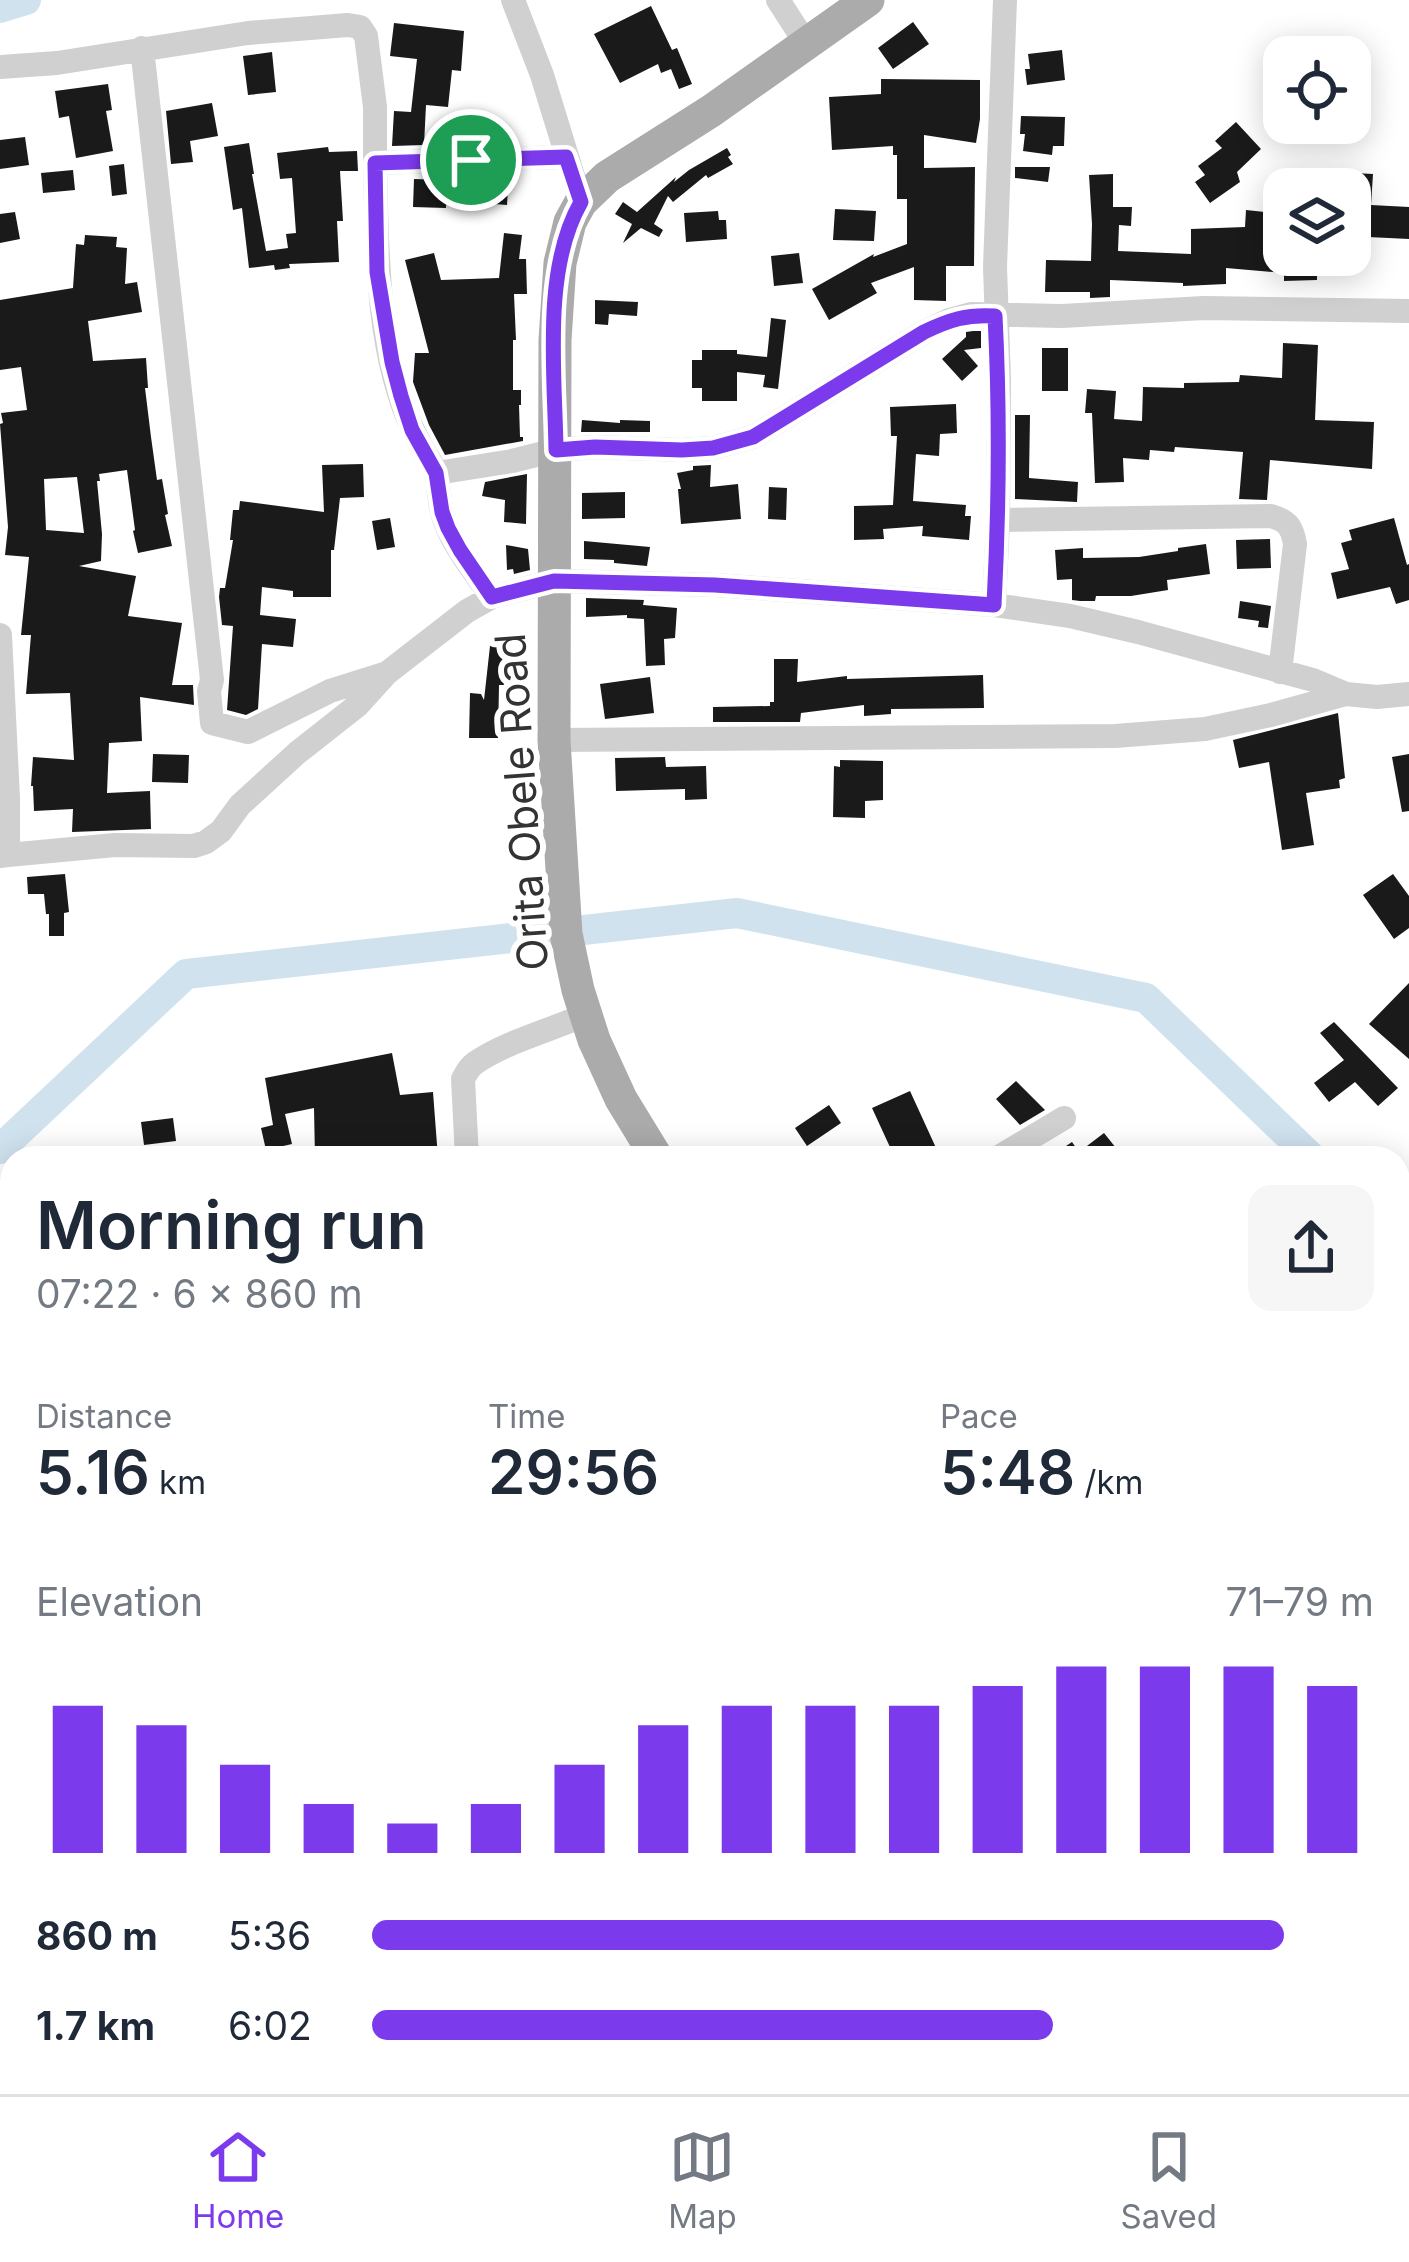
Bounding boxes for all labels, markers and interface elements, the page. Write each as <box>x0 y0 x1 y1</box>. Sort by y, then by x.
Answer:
map controls <box>1263 36 1371 276</box>
button: locate <box>1263 36 1371 144</box>
pin <box>420 109 522 211</box>
icon: arrive <box>438 127 504 193</box>
button: layers <box>1263 168 1371 276</box>
street label: Orita Obele Road <box>484 632 558 972</box>
text: Morning run <box>36 1185 427 1265</box>
button: share <box>1248 1185 1374 1311</box>
text: 07:22 · 6 × 860 m <box>36 1270 363 1317</box>
text: Distance <box>36 1396 172 1436</box>
text: Time <box>488 1396 565 1436</box>
text: Pace <box>940 1396 1018 1436</box>
text: 5.16 <box>36 1436 150 1508</box>
text: 29:56 <box>488 1436 659 1508</box>
text: 5:48 <box>940 1436 1075 1508</box>
text: km <box>150 1462 206 1502</box>
text: /km <box>1075 1462 1143 1502</box>
text: Elevation <box>36 1578 203 1625</box>
text: 71–79 m <box>1226 1578 1374 1625</box>
text: 860 m <box>36 1912 158 1959</box>
text: 5:36 <box>228 1912 311 1959</box>
text: 1.7 km <box>36 2002 155 2049</box>
text: 6:02 <box>228 2002 312 2049</box>
tab: Home <box>192 2124 284 2236</box>
tab: Map <box>668 2124 737 2236</box>
tab: Saved <box>1121 2124 1217 2236</box>

